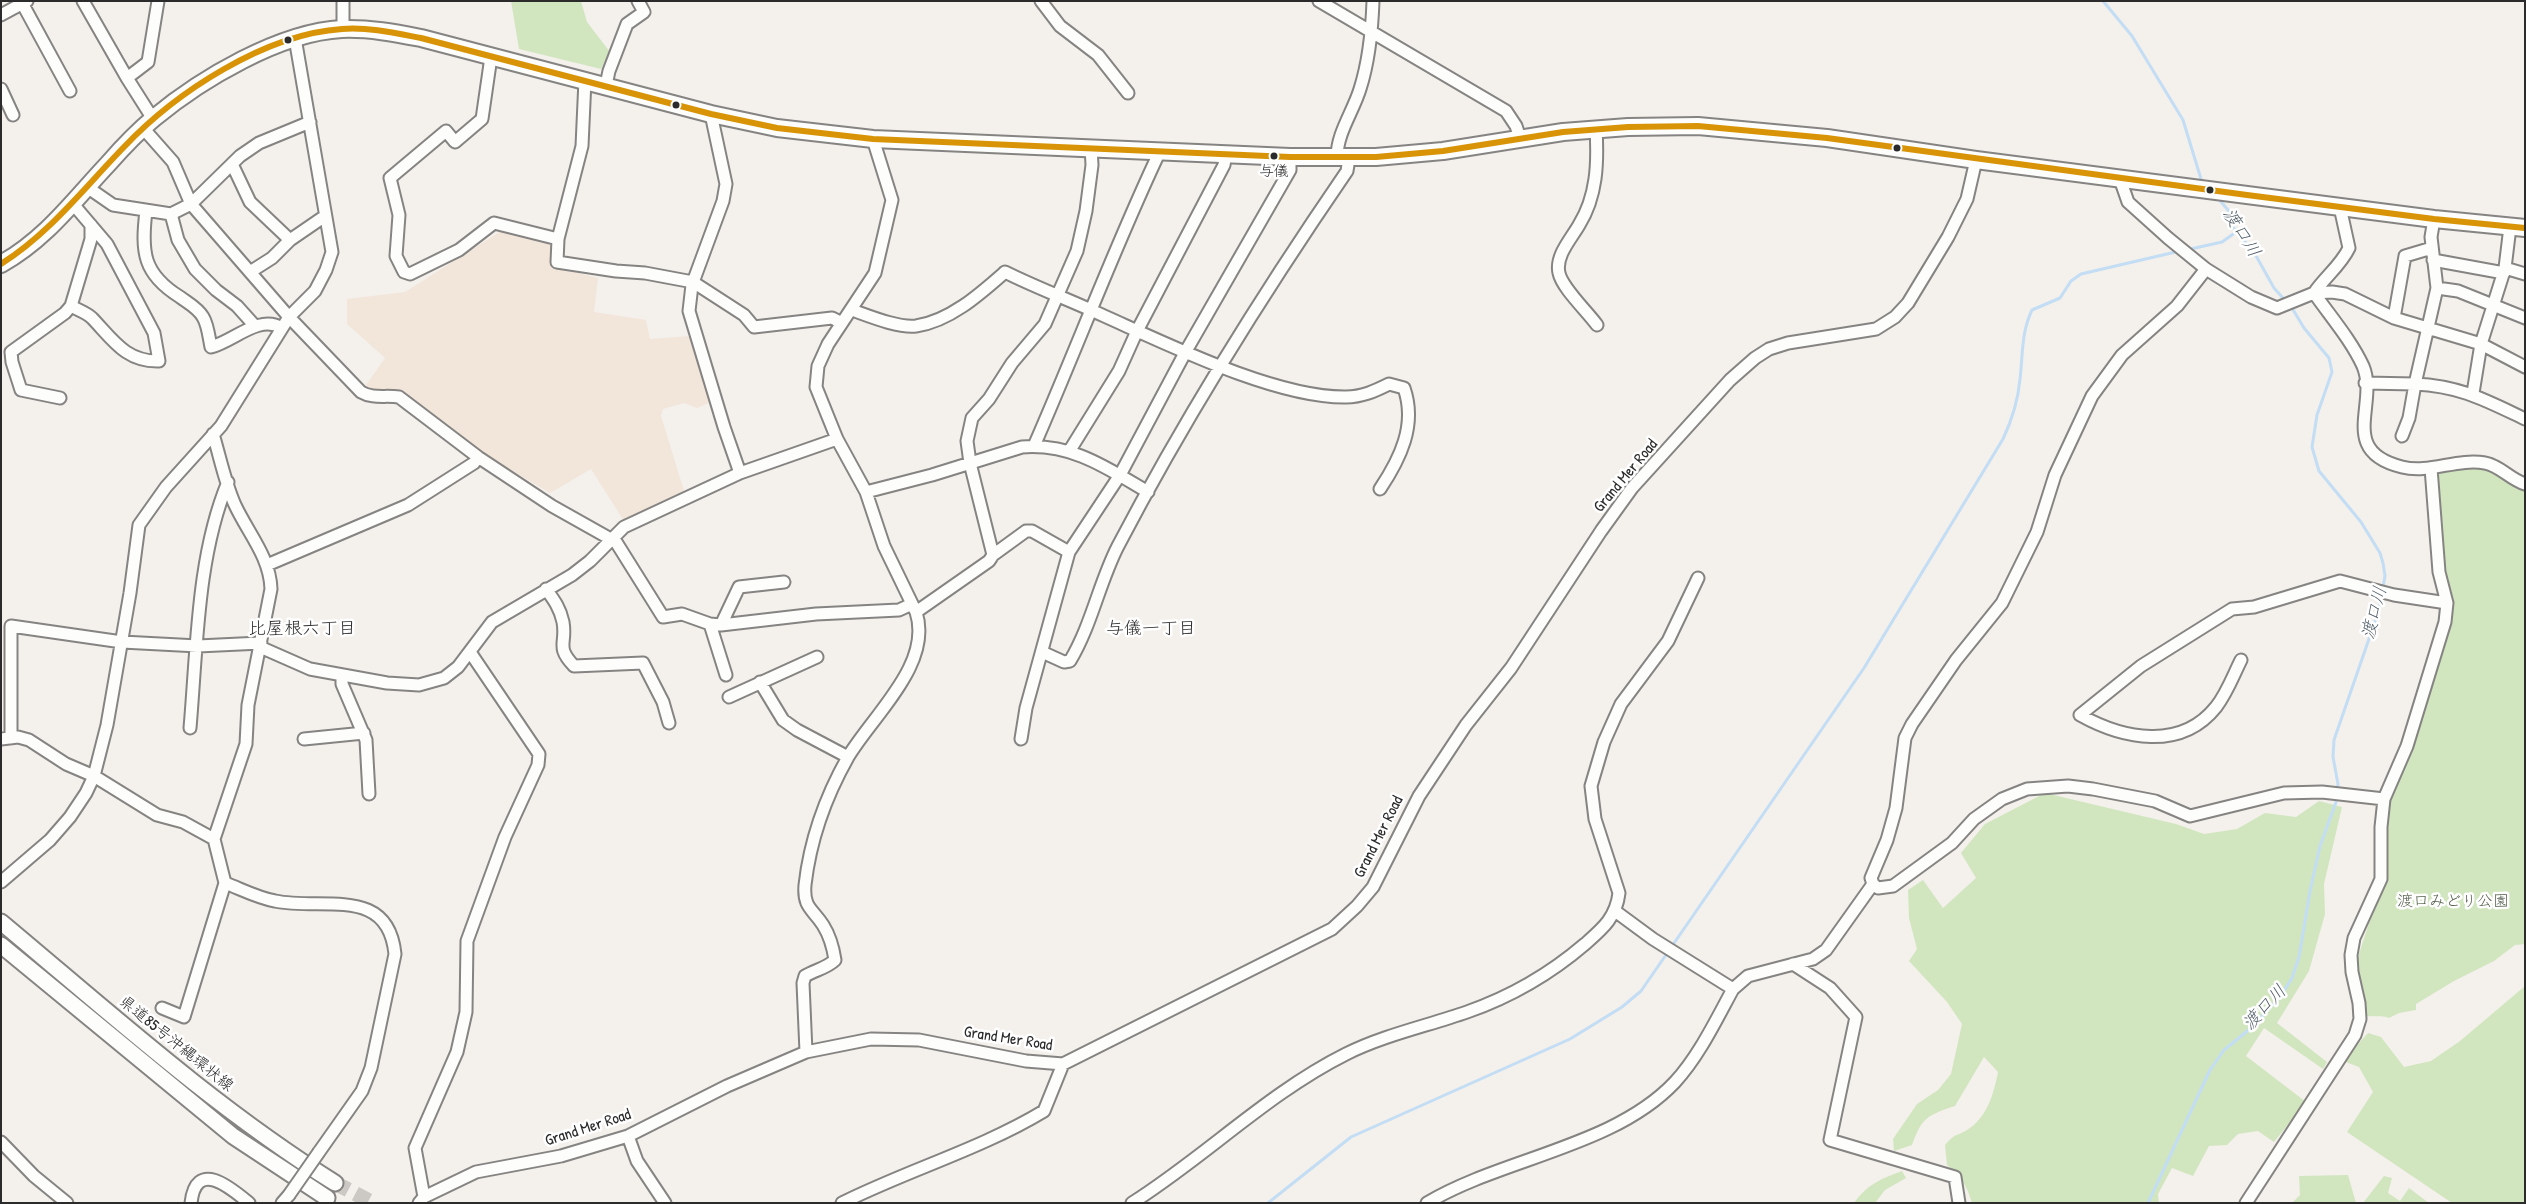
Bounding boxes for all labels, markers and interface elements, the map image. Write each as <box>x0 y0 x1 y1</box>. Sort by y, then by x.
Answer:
unlabelled marker <box>283 35 293 45</box>
unlabelled marker <box>671 100 681 110</box>
unlabelled marker <box>1892 143 1902 153</box>
marker: 与儀 <box>1269 151 1279 161</box>
place label: 与儀 <box>1259 163 1289 181</box>
unlabelled marker <box>2205 185 2215 195</box>
water label: 渡口川 <box>2218 204 2264 262</box>
street label: Grand Mer Road <box>1590 436 1662 516</box>
water label: 渡口川 <box>2358 584 2392 642</box>
district label: 比屋根六丁目 <box>248 618 356 640</box>
district label: 与儀一丁目 <box>1106 618 1196 640</box>
street label: Grand Mer Road <box>1350 793 1408 881</box>
park label: 渡口みどり公園 <box>2397 892 2509 912</box>
water label: 渡口川 <box>2239 981 2291 1035</box>
street label: 県道85号沖縄環状線 <box>115 992 237 1096</box>
street label: Grand Mer Road <box>962 1023 1054 1055</box>
street label: Grand Mer Road <box>543 1105 633 1151</box>

